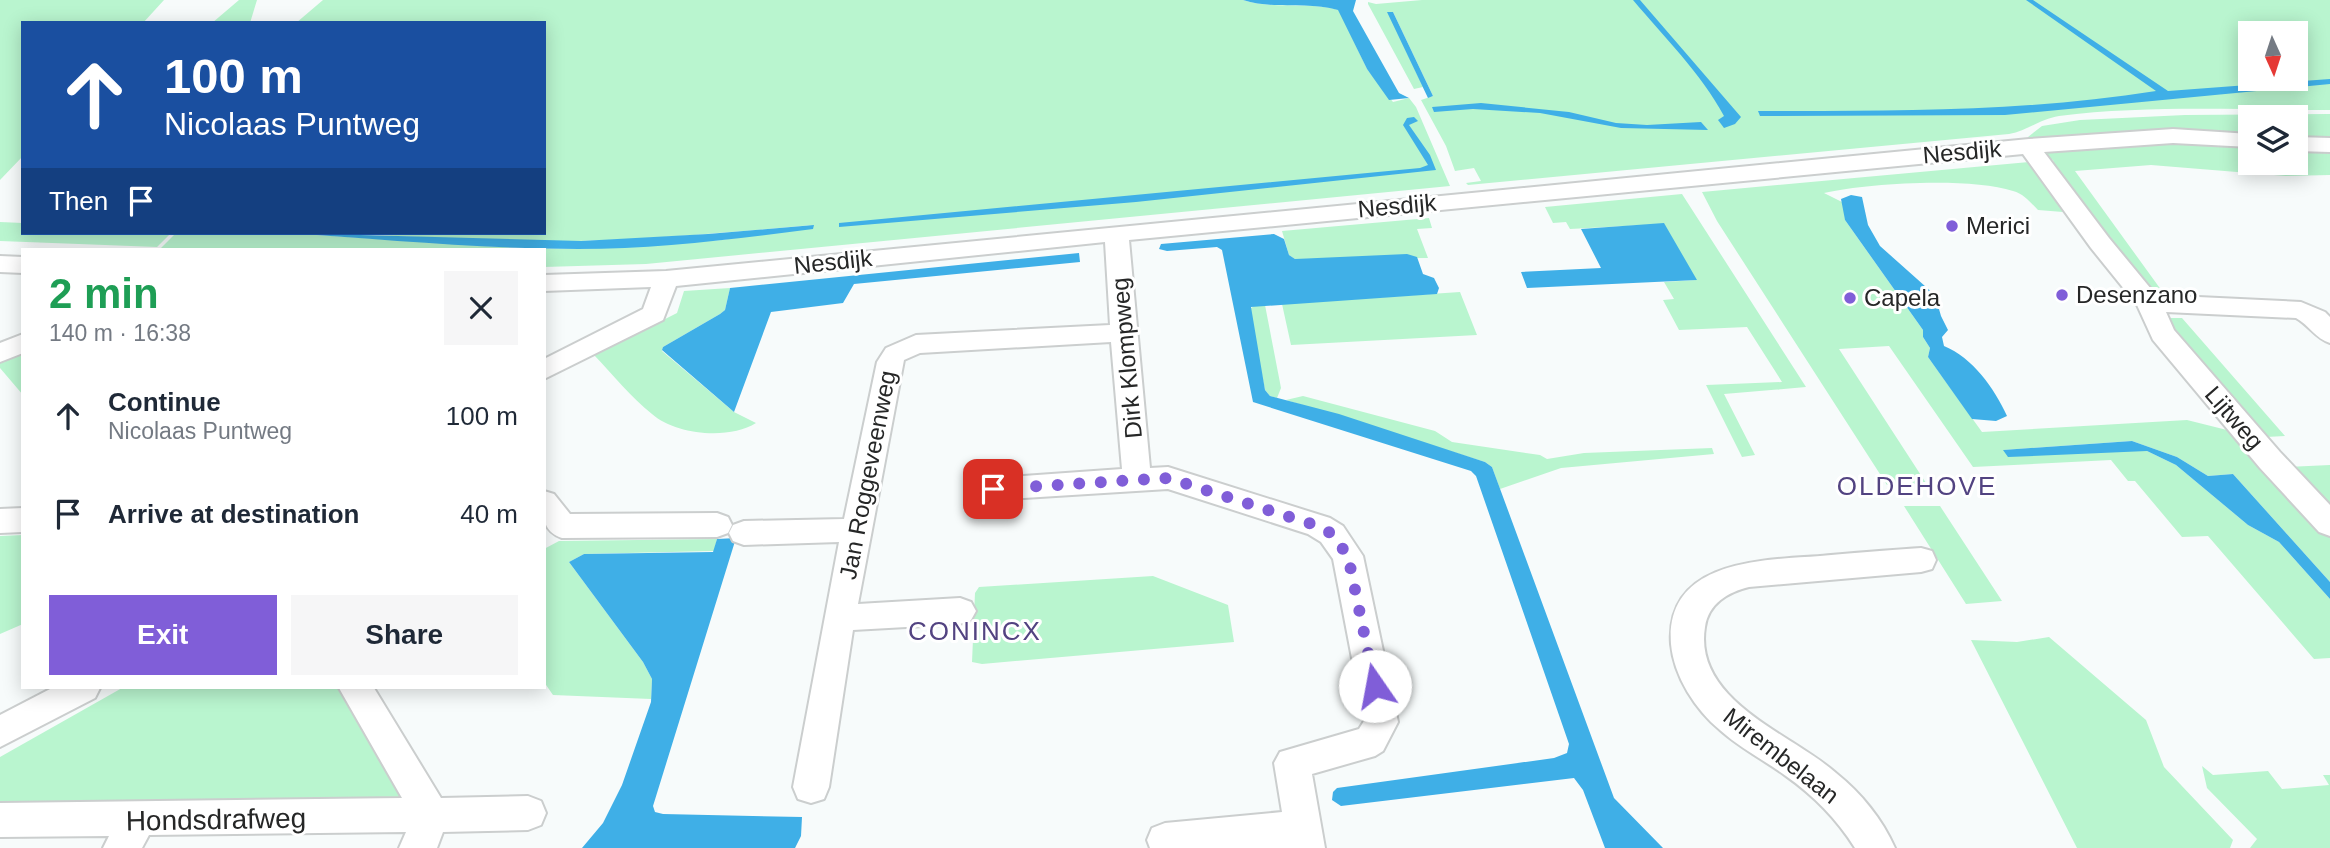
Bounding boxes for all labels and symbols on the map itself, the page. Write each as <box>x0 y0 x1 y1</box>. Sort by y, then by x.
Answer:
north arrow <box>2238 21 2308 91</box>
street label: Nesdijk <box>1922 135 2003 168</box>
street label: Nesdijk <box>1357 189 1438 222</box>
place label: Merici <box>1966 212 2030 239</box>
marker: Merici <box>1944 218 1960 234</box>
street label: Nesdijk <box>792 244 874 279</box>
street label: Dirk Klompweg <box>1106 276 1147 440</box>
place label: Desenzano <box>2076 281 2197 308</box>
place label: Capela <box>1864 284 1941 311</box>
marker: Desenzano <box>2054 287 2070 303</box>
marker: Capela <box>1842 290 1858 306</box>
street label: Jan Roggeveenweg <box>834 368 901 582</box>
street label: Lijtweg <box>2200 381 2269 455</box>
pin <box>963 459 1023 519</box>
district label: OLDEHOVE <box>1837 471 1997 501</box>
district label: CONINCX <box>908 616 1042 646</box>
position arrow <box>1338 649 1412 723</box>
street label: Mirembelaan <box>1718 702 1844 809</box>
street label: Hondsdrafweg <box>125 802 307 837</box>

